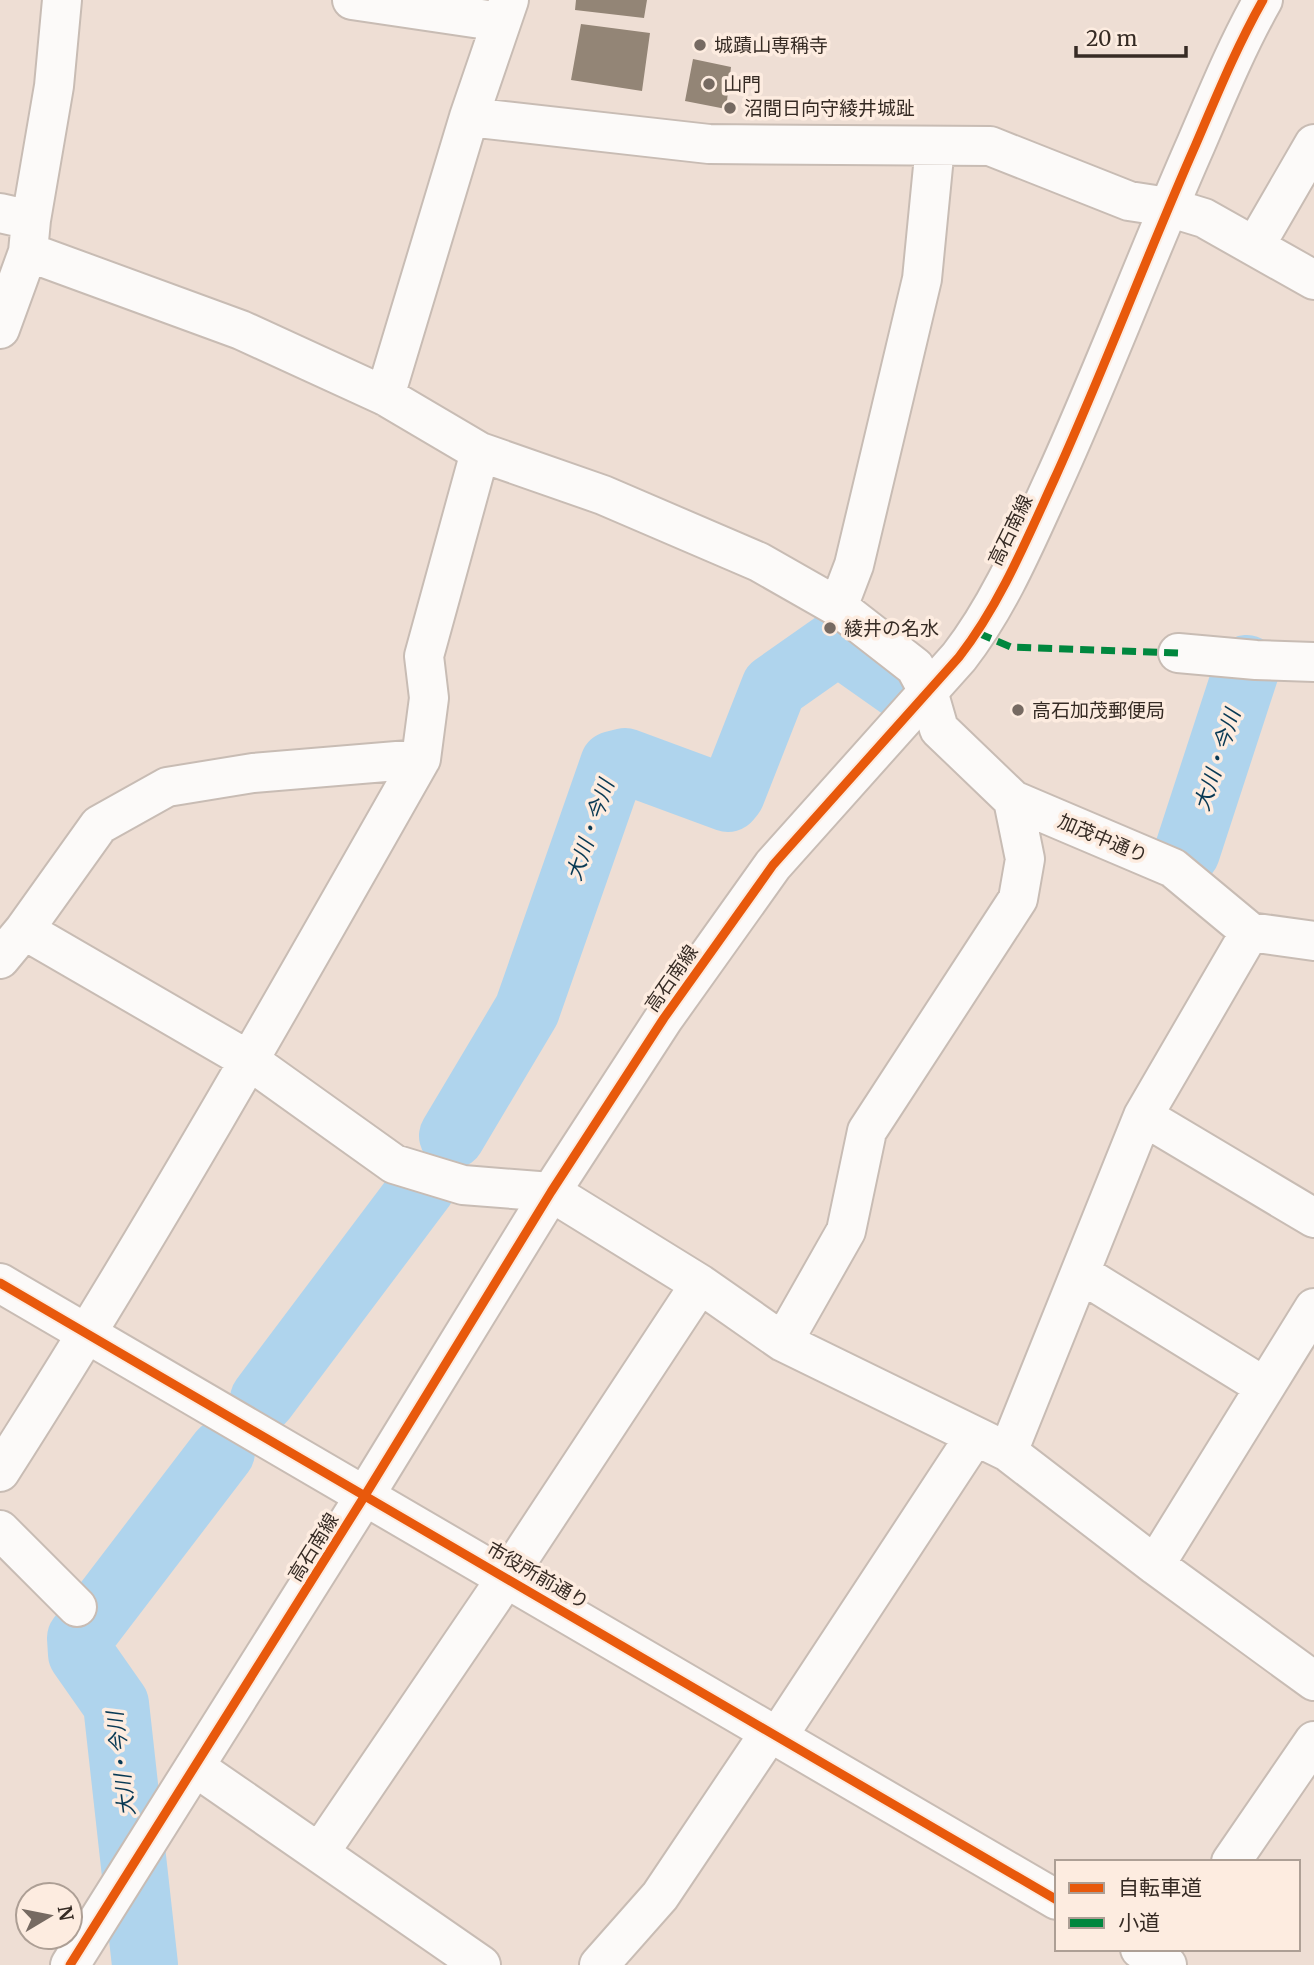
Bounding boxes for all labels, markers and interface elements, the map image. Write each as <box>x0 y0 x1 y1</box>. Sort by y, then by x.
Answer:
scale bar <box>1076 14 1186 58</box>
text: 20 m <box>1086 25 1138 52</box>
place label: 城蹟山専稱寺 <box>714 33 828 57</box>
marker: 城蹟山専稱寺 <box>692 37 708 53</box>
place label: 山門 <box>723 72 761 96</box>
marker: 山門 <box>701 76 717 92</box>
place label: 沼間日向守綾井城趾 <box>744 96 915 120</box>
marker: 沼間日向守綾井城趾 <box>722 100 738 116</box>
street label: 高石南線 <box>983 491 1037 569</box>
place label: 綾井の名水 <box>844 616 939 640</box>
marker: 綾井の名水 <box>822 620 838 636</box>
place label: 高石加茂郵便局 <box>1032 698 1165 722</box>
marker: 高石加茂郵便局 <box>1010 702 1026 718</box>
water label: 大川・今川 <box>1188 704 1247 814</box>
water label: 大川・今川 <box>560 774 621 884</box>
street label: 加茂中通り <box>1055 808 1151 868</box>
street label: 高石南線 <box>639 940 703 1016</box>
street label: 高石南線 <box>283 1508 343 1586</box>
street label: 市役所前通り <box>483 1536 593 1614</box>
water label: 大川・今川 <box>101 1708 141 1818</box>
legend <box>1055 1860 1300 1951</box>
text: 自転車道 <box>1118 1874 1202 1901</box>
north arrow <box>14 1881 84 1951</box>
text: N <box>53 1904 79 1923</box>
text: 小道 <box>1118 1909 1160 1936</box>

